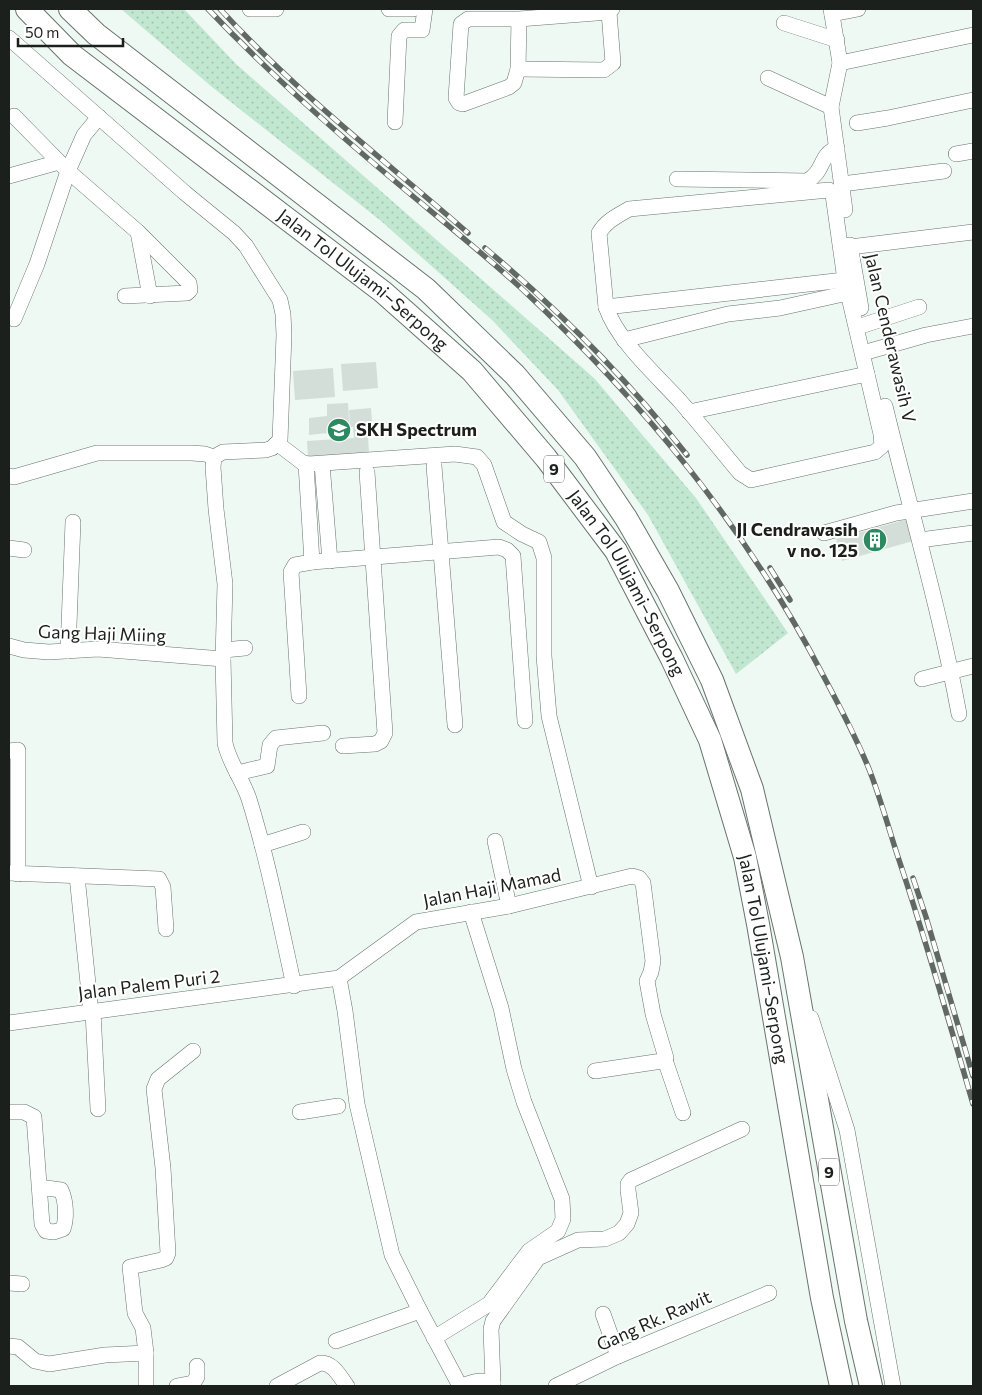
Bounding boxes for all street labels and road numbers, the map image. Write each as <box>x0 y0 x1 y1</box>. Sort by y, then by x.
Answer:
street label: Jalan Tol Ulujami–Serpong <box>274 204 453 355</box>
street label: Jalan Cenderawasih V <box>861 251 921 425</box>
road number: 9 <box>544 456 564 482</box>
street label: Jalan Tol Ulujami–Serpong <box>564 485 691 680</box>
street label: Gang Haji Miing <box>38 620 167 646</box>
street label: Jalan Tol Ulujami–Serpong <box>735 851 794 1066</box>
street label: Jalan Haji Mamad <box>421 863 563 911</box>
street label: Jalan Palem Puri 2 <box>77 964 221 1004</box>
road number: 9 <box>819 1158 839 1186</box>
street label: Gang Rk. Rawit <box>593 1285 714 1355</box>

